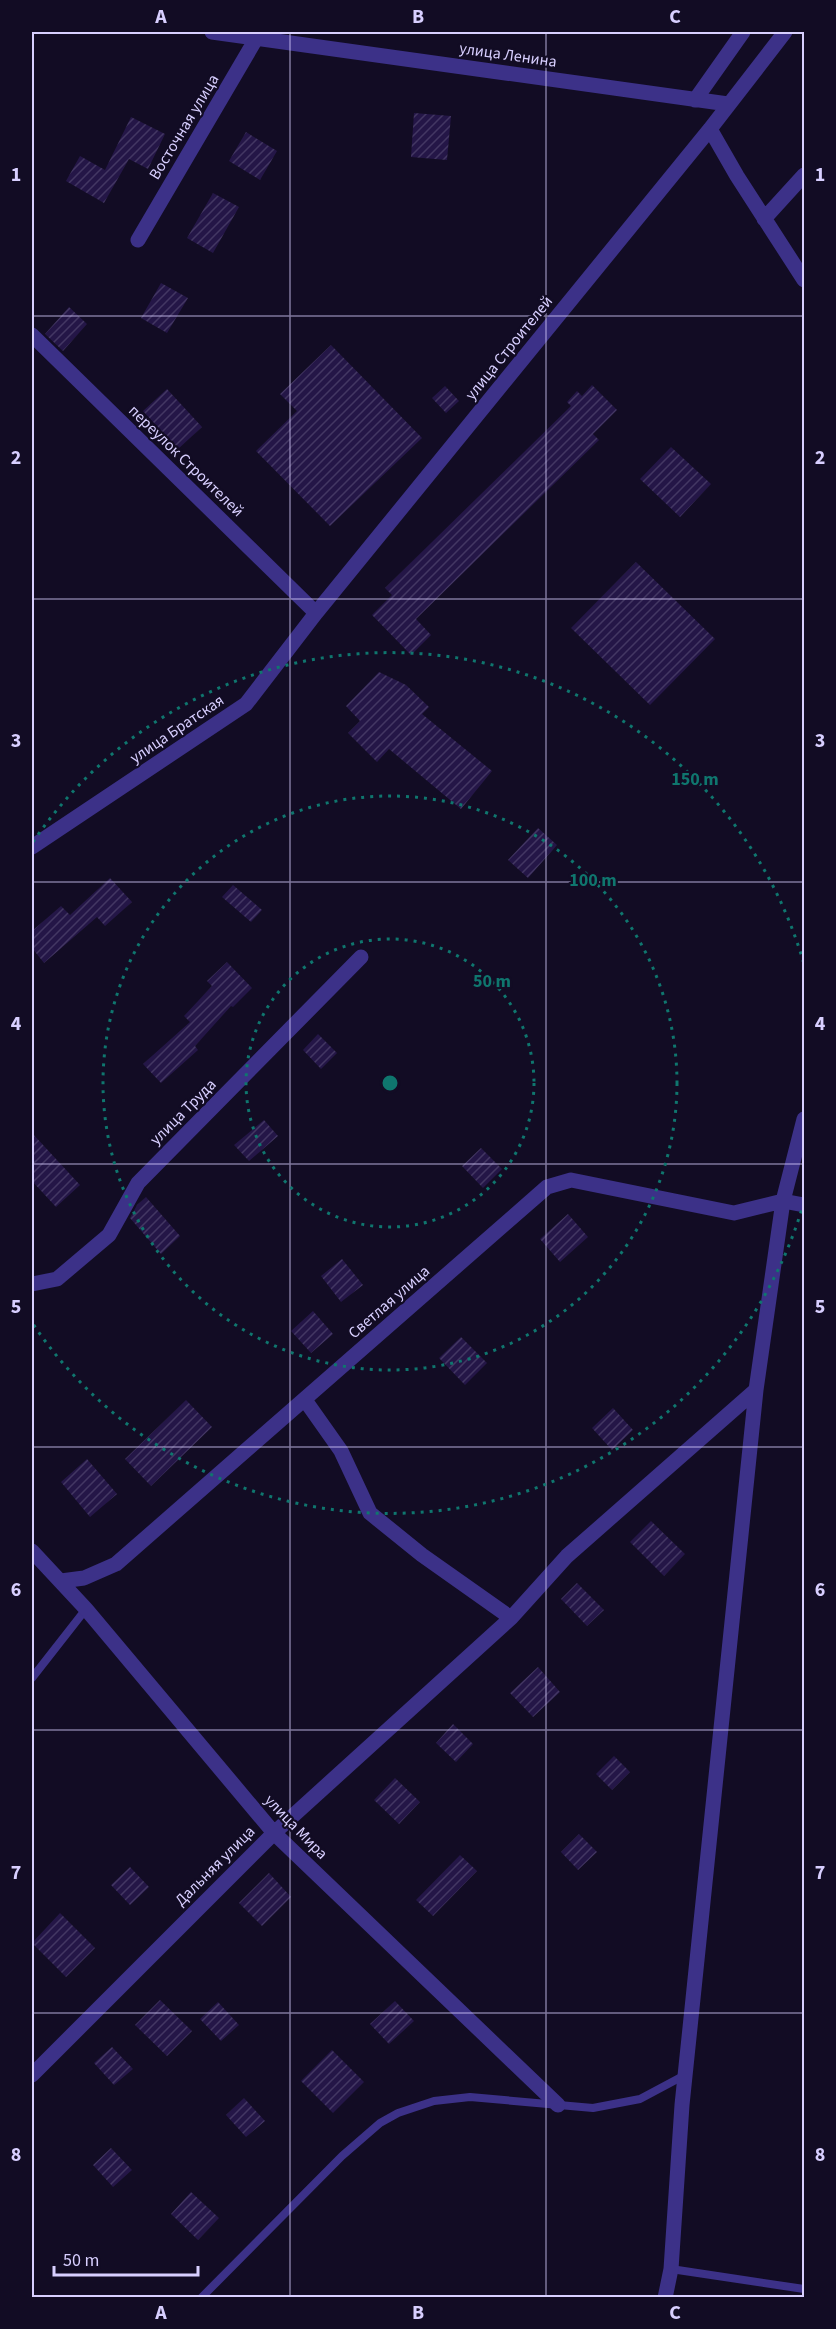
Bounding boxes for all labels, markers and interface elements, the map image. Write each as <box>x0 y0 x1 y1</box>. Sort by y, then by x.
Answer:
text: A <box>154 3 167 31</box>
text: B <box>412 3 424 31</box>
text: C <box>669 3 681 31</box>
street label: улица Ленина <box>458 37 558 73</box>
street label: Восточная улица <box>144 70 224 184</box>
text: 1 <box>11 161 21 189</box>
text: 1 <box>815 161 825 189</box>
street label: улица Строителей <box>460 291 558 405</box>
street label: переулок Строителей <box>123 400 249 522</box>
text: 2 <box>11 444 21 472</box>
text: 2 <box>815 444 825 472</box>
street label: улица Братская <box>125 689 229 769</box>
text: 3 <box>11 727 21 755</box>
text: 3 <box>815 727 825 755</box>
text: 150 m <box>671 767 719 792</box>
text: 100 m <box>569 868 617 893</box>
text: 50 m <box>473 969 511 994</box>
text: 4 <box>11 1010 22 1038</box>
text: 4 <box>815 1010 826 1038</box>
centre of rings <box>380 1073 400 1093</box>
street label: улица Труда <box>145 1074 221 1150</box>
street label: Светлая улица <box>343 1260 435 1344</box>
text: 5 <box>11 1293 21 1321</box>
text: 5 <box>815 1293 825 1321</box>
text: 6 <box>11 1576 21 1604</box>
text: 6 <box>815 1576 825 1604</box>
street label: улица Мира <box>259 1790 333 1864</box>
street label: Дальняя улица <box>170 1821 260 1911</box>
text: 7 <box>11 1859 21 1887</box>
text: 7 <box>815 1859 825 1887</box>
text: 8 <box>11 2141 21 2169</box>
text: 8 <box>815 2141 825 2169</box>
scale bar <box>54 2239 198 2277</box>
text: 50 m <box>63 2248 99 2273</box>
text: A <box>154 2299 167 2327</box>
text: B <box>412 2299 424 2327</box>
text: C <box>669 2299 681 2327</box>

